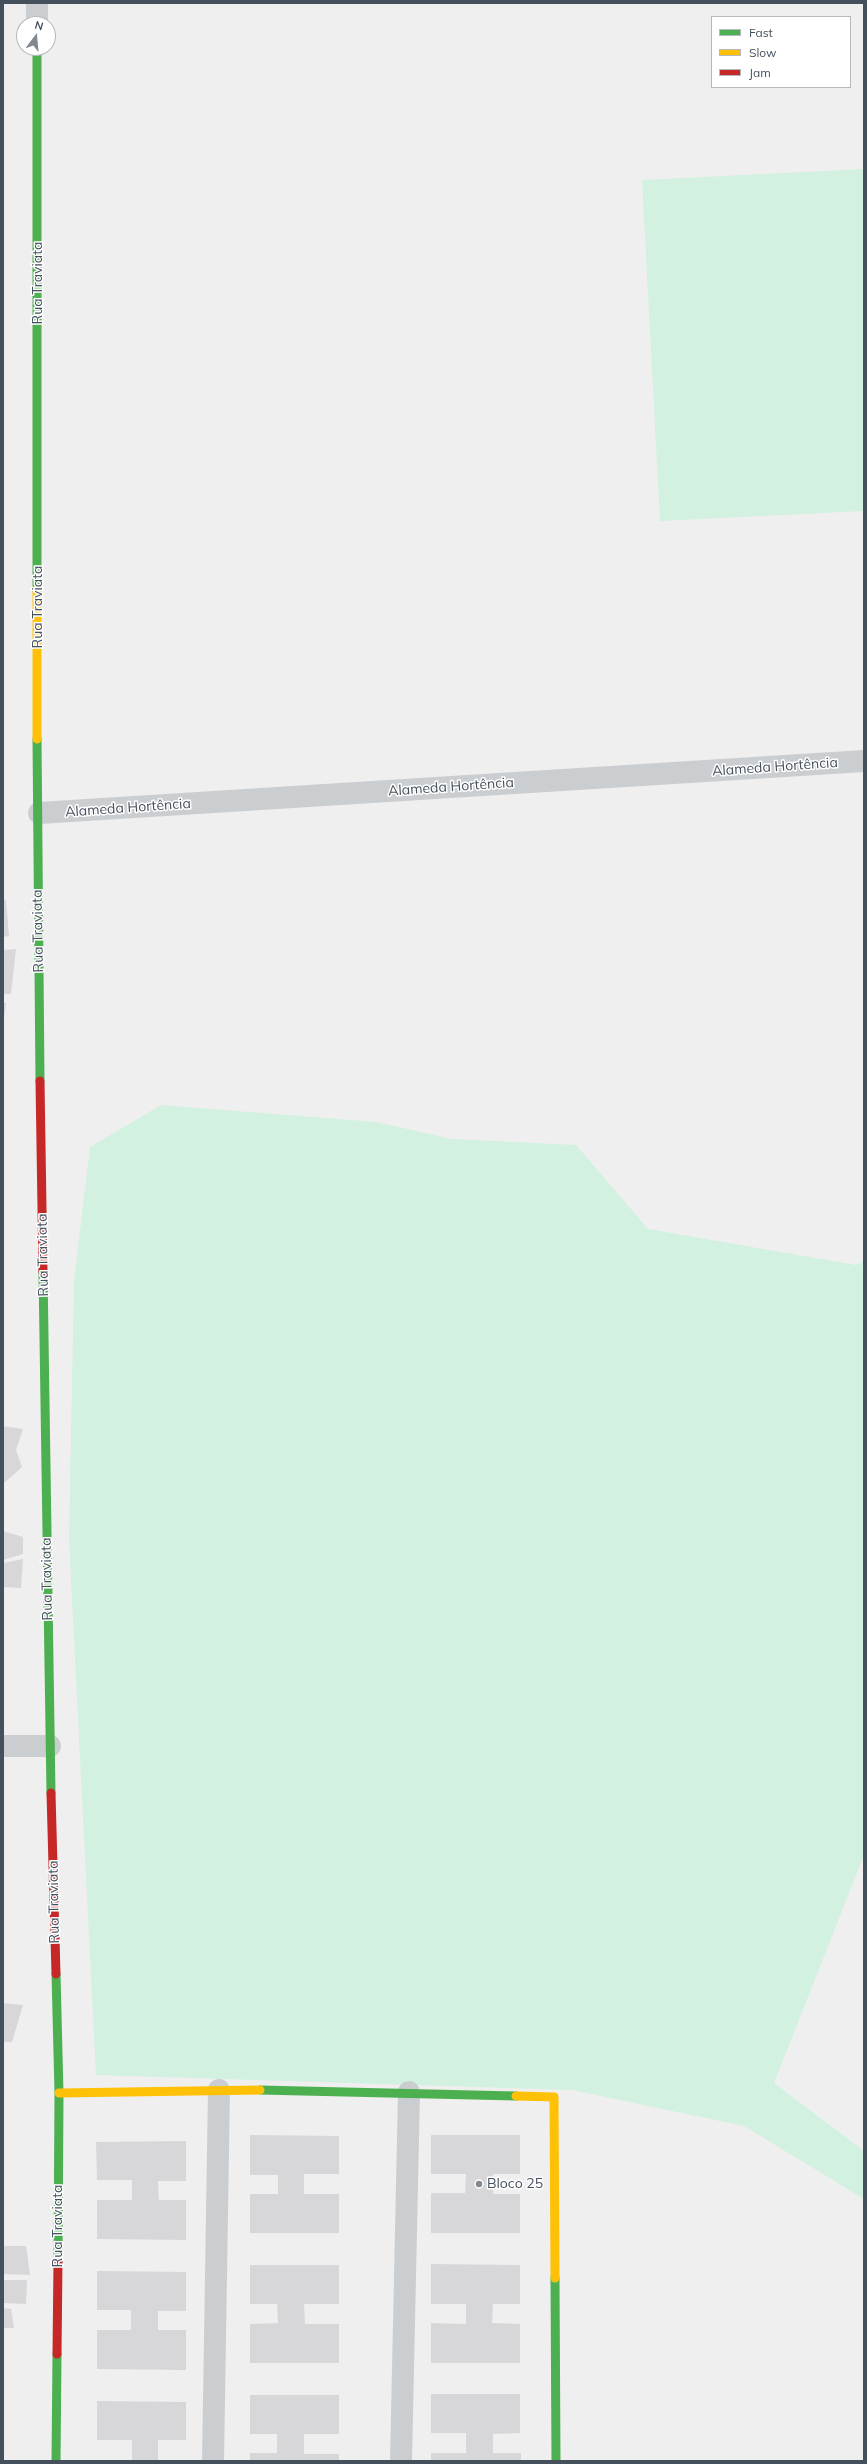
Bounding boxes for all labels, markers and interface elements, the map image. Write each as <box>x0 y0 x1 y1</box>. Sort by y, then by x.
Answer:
north arrow <box>16 16 56 56</box>
legend <box>711 16 851 88</box>
text: N <box>33 18 45 33</box>
text: Fast <box>749 25 773 40</box>
text: Slow <box>749 45 777 60</box>
text: Jam <box>749 65 771 80</box>
street label: Rua Traviata <box>30 241 46 325</box>
street label: Rua Traviata <box>30 565 46 649</box>
street label: Alameda Hortência <box>712 754 838 780</box>
street label: Alameda Hortência <box>388 774 514 800</box>
street label: Alameda Hortência <box>65 795 191 821</box>
street label: Rua Traviata <box>29 889 47 973</box>
street label: Rua Traviata <box>34 1213 52 1297</box>
street label: Rua Traviata <box>38 1537 56 1621</box>
street label: Rua Traviata <box>45 1860 63 1944</box>
place label: Bloco 25 <box>487 2176 543 2192</box>
marker: Bloco 25 <box>474 2179 484 2189</box>
street label: Rua Traviata <box>50 2184 66 2268</box>

